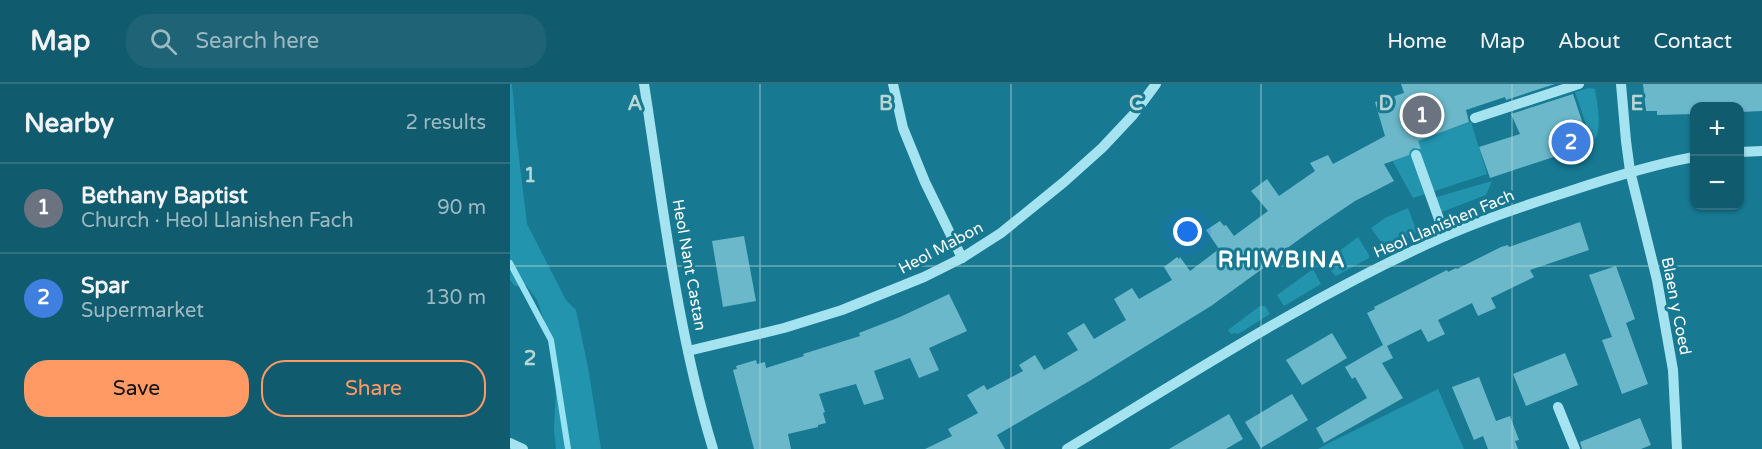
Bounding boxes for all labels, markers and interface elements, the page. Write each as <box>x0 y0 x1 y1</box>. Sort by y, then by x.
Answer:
search box <box>126 14 546 68</box>
text: Map <box>30 24 90 58</box>
icon: search <box>147 25 180 58</box>
text: Search here <box>195 28 319 54</box>
text: Home <box>1387 29 1447 54</box>
text: Map <box>1480 29 1525 54</box>
text: About <box>1558 29 1620 54</box>
text: Contact <box>1653 29 1732 54</box>
text: A <box>628 92 643 116</box>
text: B <box>879 92 893 116</box>
text: C <box>1129 92 1143 116</box>
text: D <box>1378 92 1394 116</box>
text: E <box>1631 92 1644 116</box>
pin: 1 <box>1402 93 1442 138</box>
map controls <box>1690 102 1744 210</box>
button: + <box>1690 102 1744 156</box>
text: Nearby <box>24 108 114 139</box>
text: 2 results <box>406 111 486 135</box>
pin: 2 <box>1552 120 1590 164</box>
button: − <box>1690 156 1744 210</box>
text: 1 <box>524 164 536 188</box>
text: Bethany Baptist <box>81 183 248 209</box>
street label: Heol Llanishen Fach <box>1371 185 1517 263</box>
text: 1 <box>37 196 50 220</box>
text: 90 m <box>437 196 486 220</box>
street label: Heol Nant Castan <box>668 198 710 332</box>
text: Church · Heol Llanishen Fach <box>81 209 354 233</box>
street label: Heol Mabon <box>895 217 987 279</box>
your location <box>1173 217 1202 246</box>
district label: RHIWBINA <box>1218 247 1346 273</box>
street label: Blaen y Coed <box>1657 255 1695 357</box>
text: Spar <box>81 273 129 299</box>
text: 2 <box>37 286 50 310</box>
text: 130 m <box>425 286 486 310</box>
text: Supermarket <box>81 299 204 323</box>
text: 2 <box>524 347 536 371</box>
button: Save <box>24 360 249 417</box>
button: Share <box>261 360 486 417</box>

